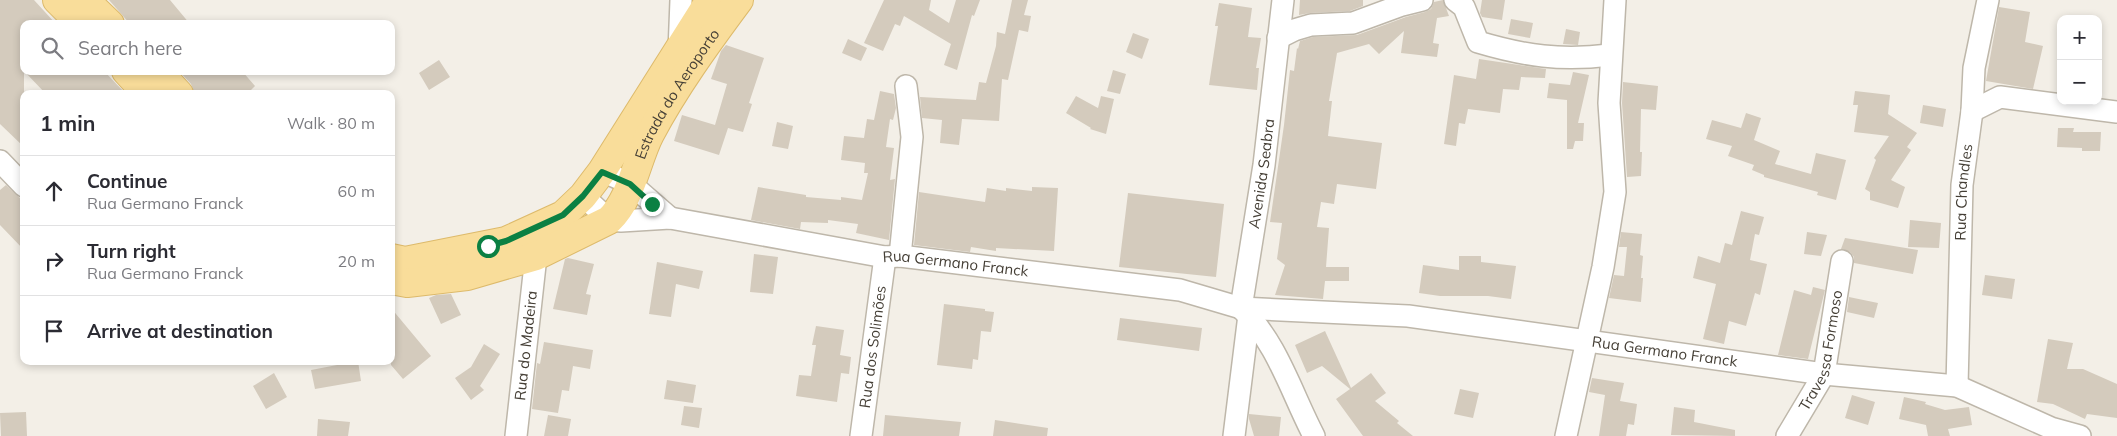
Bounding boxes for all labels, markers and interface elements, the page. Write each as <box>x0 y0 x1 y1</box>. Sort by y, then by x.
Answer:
map controls <box>2057 15 2102 105</box>
button: + <box>2057 15 2102 60</box>
search box <box>20 20 395 75</box>
street label: Estrada do Aeroporto <box>630 25 724 162</box>
icon: search <box>38 34 66 62</box>
text: Search here <box>78 36 182 60</box>
button: − <box>2057 60 2102 105</box>
text: 1 min <box>40 110 95 136</box>
text: Walk · 80 m <box>287 113 375 133</box>
street label: Avenida Seabra <box>1244 118 1278 230</box>
street label: Rua Chandles <box>1951 143 1976 241</box>
text: Continue <box>87 169 167 193</box>
icon: ahead <box>40 177 68 205</box>
text: 60 m <box>338 181 375 201</box>
text: Rua Germano Franck <box>87 193 243 213</box>
route end <box>641 193 664 216</box>
route start <box>477 235 500 258</box>
text: Turn right <box>87 239 176 263</box>
street label: Rua Germano Franck <box>882 246 1030 281</box>
icon: right <box>40 247 68 275</box>
text: 20 m <box>338 251 375 271</box>
text: Rua Germano Franck <box>87 263 243 283</box>
street label: Rua dos Solimões <box>855 284 890 409</box>
street label: Travessa Formoso <box>1794 289 1846 414</box>
street label: Rua do Madeira <box>510 290 541 401</box>
icon: arrive <box>40 317 68 345</box>
text: Arrive at destination <box>87 319 273 343</box>
street label: Rua Germano Franck <box>1591 332 1739 371</box>

